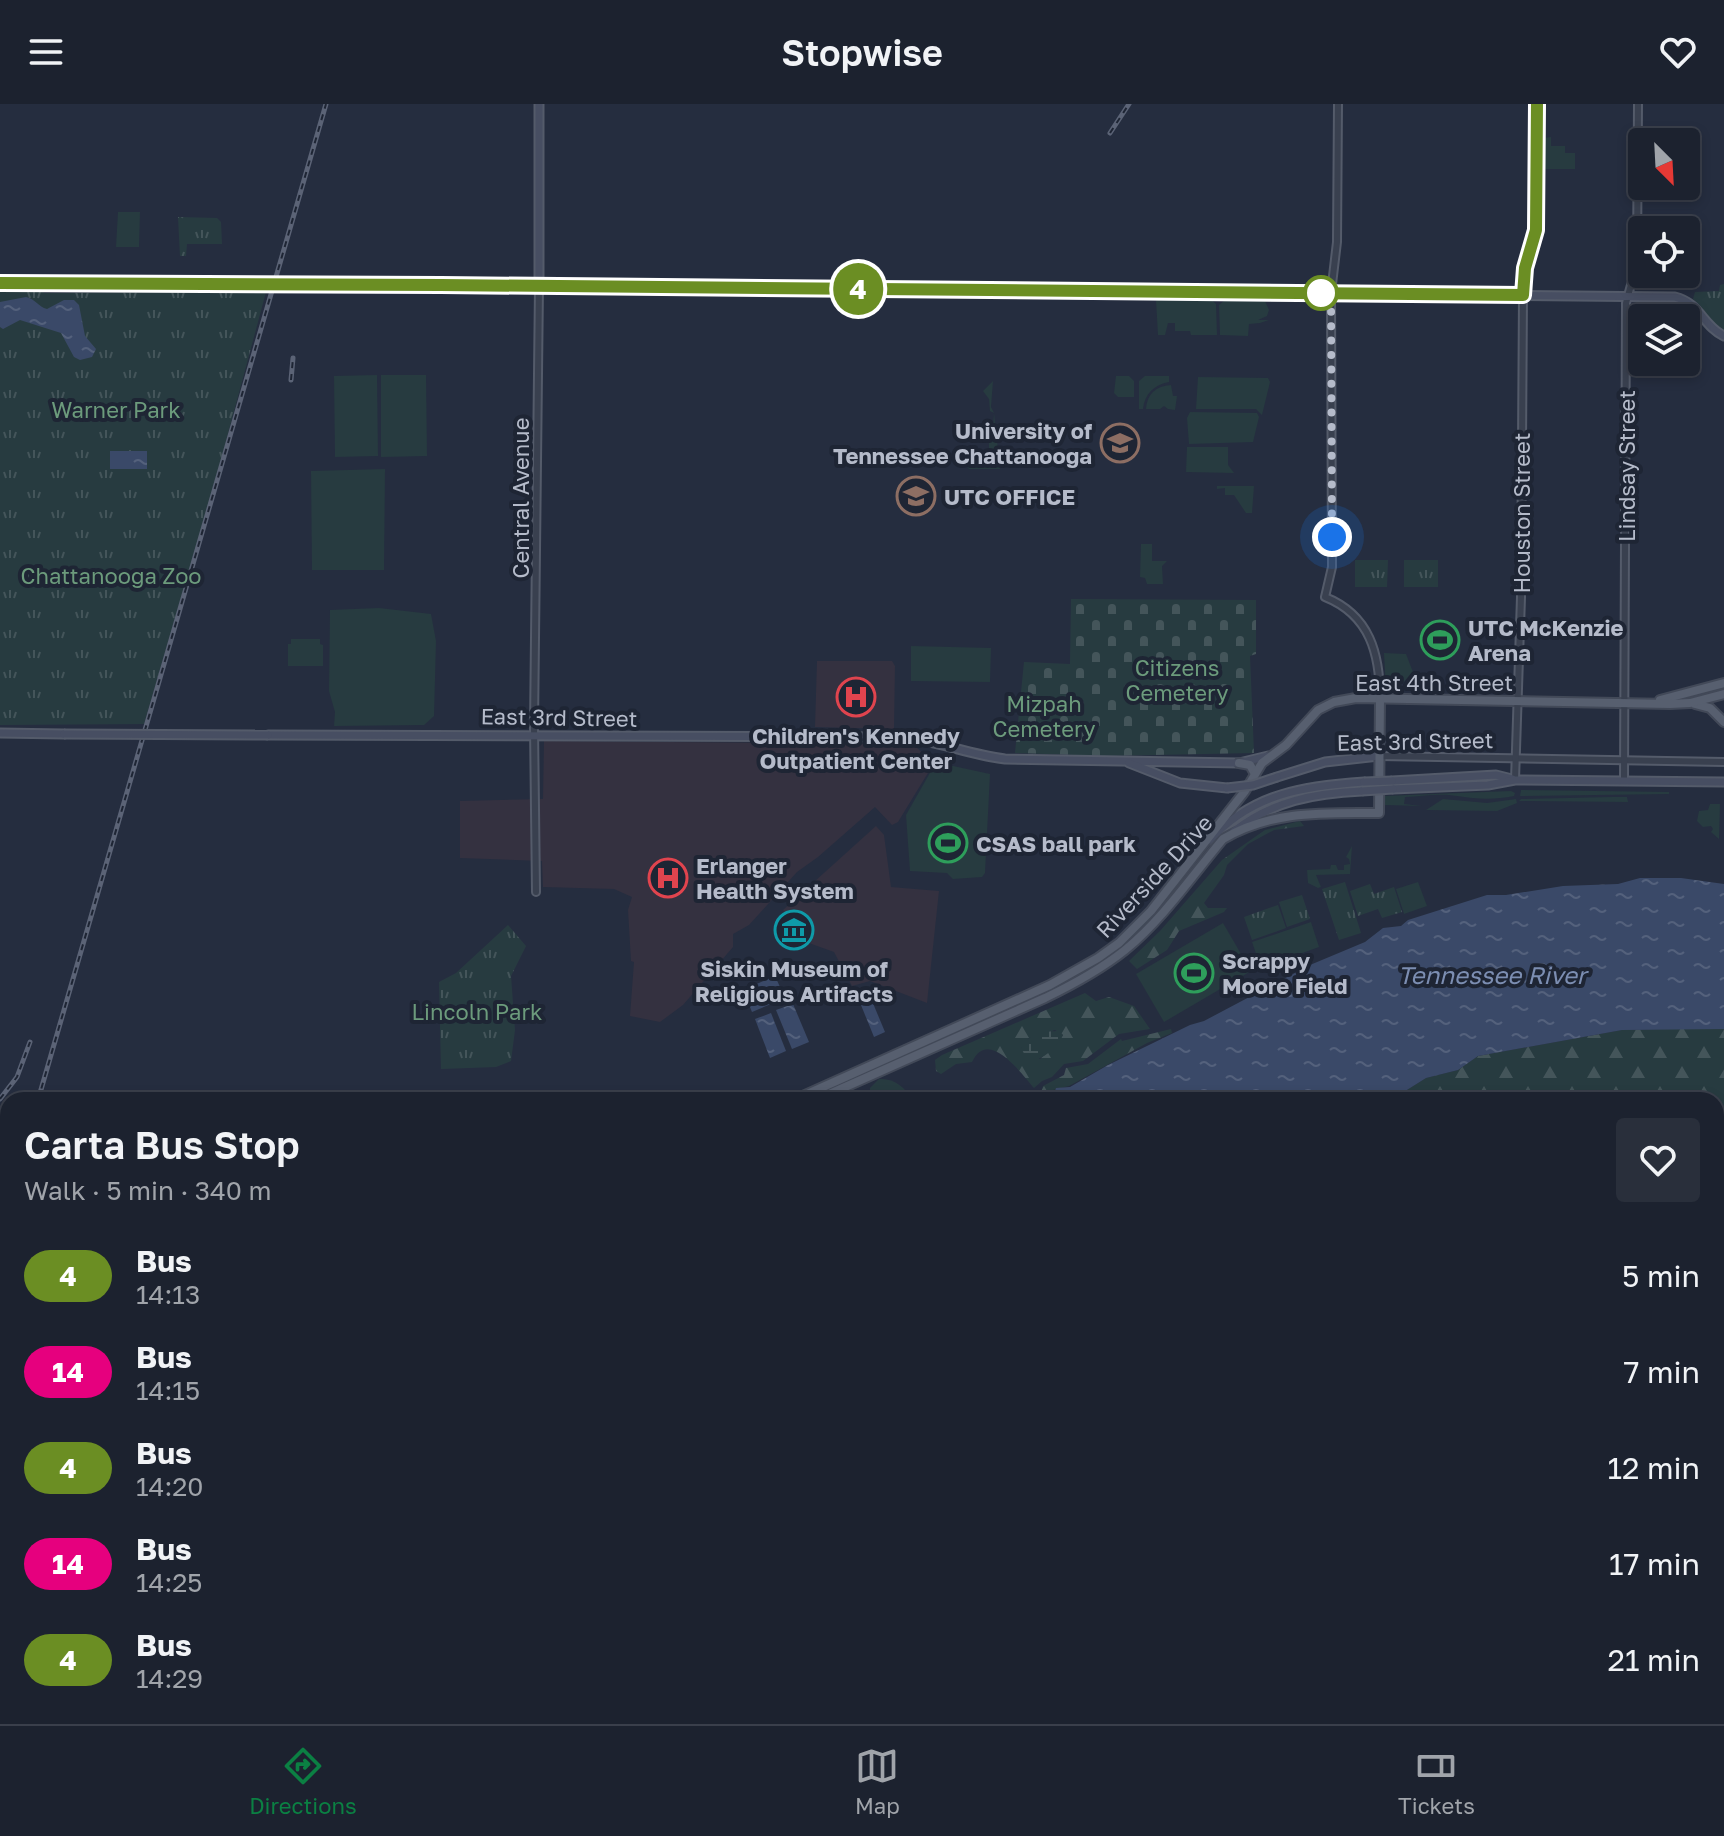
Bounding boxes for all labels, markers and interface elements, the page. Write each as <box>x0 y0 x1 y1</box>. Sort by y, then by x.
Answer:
icon: menu <box>24 30 68 74</box>
icon: heart <box>1656 30 1700 74</box>
text: Stopwise <box>781 31 943 74</box>
north arrow <box>1628 128 1700 200</box>
map controls <box>1628 128 1700 376</box>
button: locate <box>1628 216 1700 288</box>
line badge: 4 <box>832 263 884 315</box>
text: 4 <box>849 272 867 305</box>
unlabelled marker <box>1304 276 1338 310</box>
button: layers <box>1628 304 1700 376</box>
street label: Lindsay Street <box>1613 390 1640 542</box>
park label: Warner Park <box>51 396 181 423</box>
place label: University of Tennessee Chattanooga <box>833 417 1092 469</box>
street label: Central Avenue <box>507 418 534 578</box>
school or university icon: University of Tennessee Chattanooga <box>1099 422 1141 464</box>
street label: Houston Street <box>1508 432 1535 594</box>
school or university icon: UTC OFFICE <box>895 475 937 517</box>
place label: UTC OFFICE <box>944 483 1075 510</box>
your location <box>1312 517 1352 557</box>
park label: Chattanooga Zoo <box>20 562 202 589</box>
place label: UTC McKenzie Arena <box>1468 614 1624 666</box>
sports icon: UTC McKenzie Arena <box>1419 619 1461 661</box>
park label: Citizens Cemetery <box>1125 654 1229 706</box>
street label: East 4th Street <box>1355 669 1513 696</box>
hospital icon: Children's Kennedy Outpatient Center <box>835 676 877 718</box>
park label: Mizpah Cemetery <box>992 690 1096 742</box>
street label: East 3rd Street <box>480 702 638 732</box>
place label: Children's Kennedy Outpatient Center <box>752 722 960 774</box>
street label: East 3rd Street <box>1336 726 1494 756</box>
street label: Riverside Drive <box>1090 809 1218 943</box>
sports icon: CSAS ball park <box>927 822 969 864</box>
place label: CSAS ball park <box>976 830 1136 857</box>
place label: Erlanger Health System <box>696 852 854 904</box>
hospital icon: Erlanger Health System <box>647 857 689 899</box>
museum icon: Siskin Museum of Religious Artifacts <box>773 909 815 951</box>
place label: Scrappy Moore Field <box>1222 947 1348 999</box>
sports icon: Scrappy Moore Field <box>1173 952 1215 994</box>
place label: Siskin Museum of Religious Artifacts <box>695 955 893 1007</box>
water label: Tennessee River <box>1398 960 1590 989</box>
park label: Lincoln Park <box>412 998 542 1025</box>
button: heart <box>1616 1118 1700 1202</box>
text: Carta Bus Stop <box>24 1122 300 1167</box>
text: Walk · 5 min · 340 m <box>24 1175 271 1206</box>
text: Bus <box>136 1243 192 1279</box>
text: 5 min <box>1622 1258 1700 1294</box>
text: 4 <box>59 1259 77 1292</box>
text: 14:13 <box>136 1279 200 1310</box>
text: Bus <box>136 1339 192 1375</box>
text: 7 min <box>1624 1354 1700 1390</box>
text: 14 <box>52 1355 84 1388</box>
text: 14:15 <box>136 1375 200 1406</box>
text: Bus <box>136 1435 192 1471</box>
text: 12 min <box>1608 1450 1700 1486</box>
text: 4 <box>59 1451 77 1484</box>
text: 14:20 <box>136 1471 203 1502</box>
text: Bus <box>136 1531 192 1567</box>
text: 17 min <box>1609 1546 1700 1582</box>
text: 14 <box>52 1547 84 1580</box>
text: 14:25 <box>136 1567 202 1598</box>
text: Bus <box>136 1627 192 1663</box>
text: 21 min <box>1608 1642 1700 1678</box>
text: 4 <box>59 1643 77 1676</box>
text: 14:29 <box>136 1663 203 1694</box>
tab: Directions <box>249 1744 357 1819</box>
tab: Map <box>855 1744 900 1819</box>
tab: Tickets <box>1398 1744 1475 1819</box>

